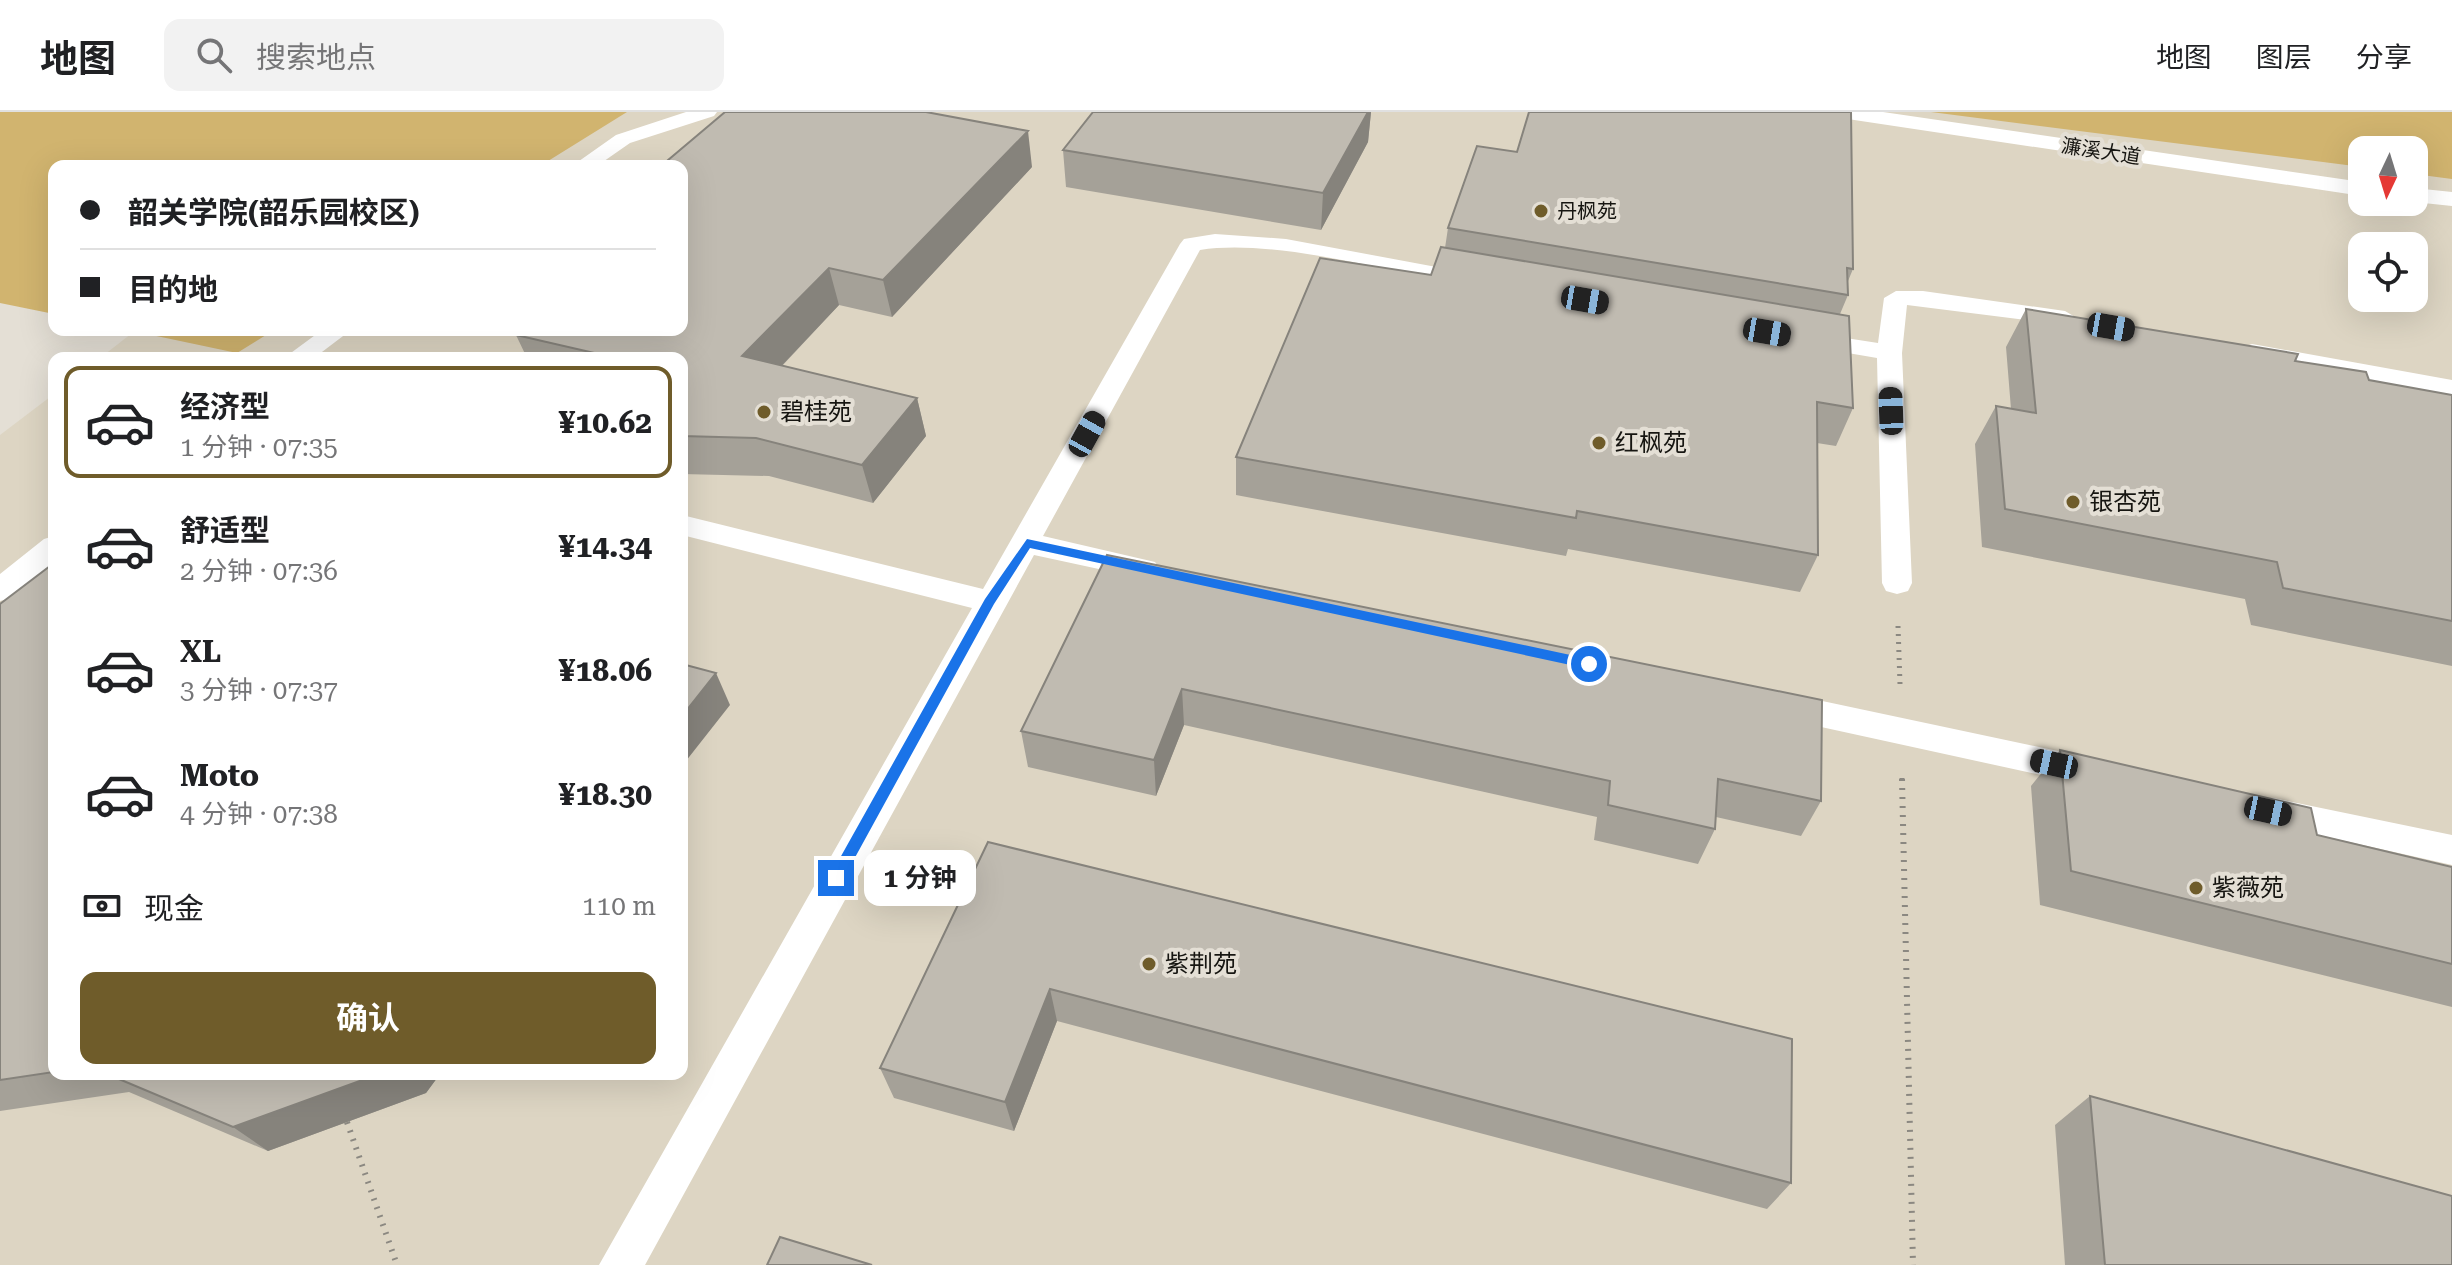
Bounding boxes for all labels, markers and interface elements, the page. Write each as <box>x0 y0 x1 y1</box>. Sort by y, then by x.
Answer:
search box <box>164 19 724 91</box>
icon: search <box>192 33 236 77</box>
text: 地图 <box>40 37 116 81</box>
text: 搜索地点 <box>256 40 376 75</box>
text: 地图 <box>2156 41 2212 74</box>
text: 图层 <box>2256 41 2312 74</box>
text: 分享 <box>2356 41 2412 74</box>
street label: 濂溪大道 <box>2060 133 2142 169</box>
north arrow <box>2348 136 2428 216</box>
map controls <box>2348 136 2428 312</box>
text: 韶关学院(韶乐园校区) <box>128 195 420 230</box>
place label: 丹枫苑 <box>1557 199 1617 223</box>
marker: 丹枫苑 <box>1532 202 1550 220</box>
button: locate <box>2348 232 2428 312</box>
text: 目的地 <box>128 272 218 307</box>
car <box>1559 284 1611 316</box>
car <box>2085 311 2137 343</box>
car <box>1741 316 1793 348</box>
icon: car <box>84 386 156 458</box>
car <box>1878 387 1904 435</box>
text: 经济型 <box>180 389 270 424</box>
place label: 碧桂苑 <box>780 398 852 426</box>
marker: 碧桂苑 <box>755 403 773 421</box>
text: ¥10.62 <box>559 405 652 440</box>
car <box>1065 407 1109 461</box>
place label: 红枫苑 <box>1615 429 1687 457</box>
text: 1 分钟 · 07:35 <box>180 432 338 462</box>
marker: 红枫苑 <box>1590 434 1608 452</box>
place label: 银杏苑 <box>2089 488 2161 516</box>
marker: 银杏苑 <box>2064 493 2082 511</box>
icon: car <box>84 510 156 582</box>
text: 舒适型 <box>180 513 270 548</box>
text: ¥14.34 <box>559 529 652 564</box>
text: 2 分钟 · 07:36 <box>180 556 338 586</box>
icon: car <box>84 634 156 706</box>
text: XL <box>180 634 221 669</box>
route start <box>1571 646 1607 682</box>
text: ¥18.06 <box>559 653 652 688</box>
text: 3 分钟 · 07:37 <box>180 675 338 705</box>
car <box>2028 747 2080 781</box>
icon: car <box>84 758 156 830</box>
text: Moto <box>180 758 259 793</box>
text: ¥18.30 <box>559 777 652 812</box>
car <box>2242 794 2294 828</box>
text: 4 分钟 · 07:38 <box>180 799 338 829</box>
callout: 1 分钟 <box>864 850 976 906</box>
route end <box>818 860 854 896</box>
text: 1 分钟 <box>883 863 957 893</box>
place label: 紫薇苑 <box>2212 874 2284 902</box>
marker: 紫薇苑 <box>2187 879 2205 897</box>
icon: cash <box>80 884 124 928</box>
text: 现金 <box>144 891 204 926</box>
text: 110 m <box>582 891 656 921</box>
place label: 紫荆苑 <box>1165 950 1237 978</box>
marker: 紫荆苑 <box>1140 955 1158 973</box>
button: 确认 <box>80 972 656 1064</box>

